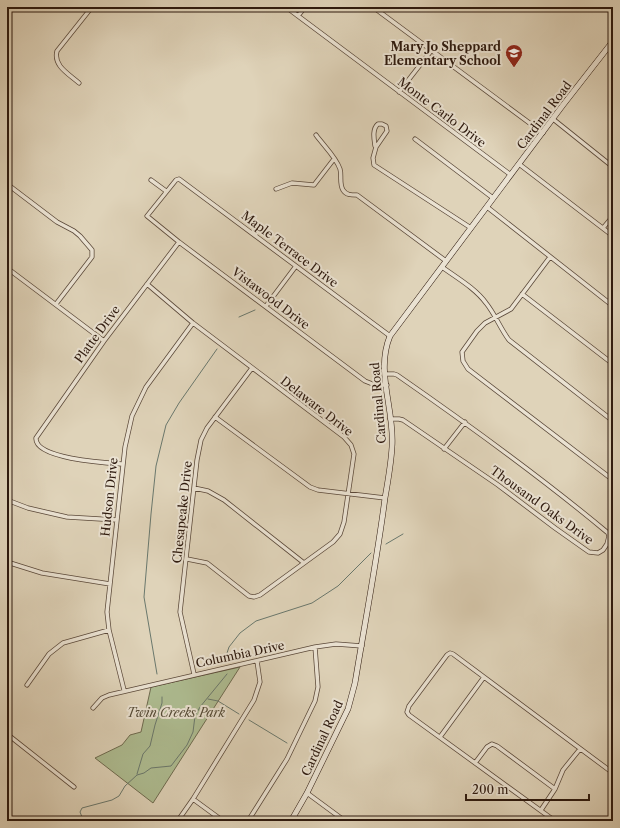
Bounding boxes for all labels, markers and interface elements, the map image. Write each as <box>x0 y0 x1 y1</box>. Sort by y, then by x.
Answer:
place label: Mary Jo Sheppard Elementary School <box>384 39 501 68</box>
school or university icon: Mary Jo Sheppard Elementary School <box>504 43 524 68</box>
street label: Monte Carlo Drive <box>395 74 489 150</box>
street label: Cardinal Road <box>513 77 575 152</box>
street label: Maple Terrace Drive <box>239 208 342 290</box>
street label: Vistawood Drive <box>228 263 313 332</box>
street label: Platte Drive <box>71 302 123 366</box>
street label: Cardinal Road <box>367 361 389 444</box>
street label: Delaware Drive <box>278 373 356 439</box>
street label: Hudson Drive <box>97 457 121 537</box>
street label: Chesapeake Drive <box>169 460 195 564</box>
street label: Thousand Oaks Drive <box>488 463 597 548</box>
street label: Columbia Drive <box>194 637 286 671</box>
street label: Cardinal Road <box>298 697 346 778</box>
park label: Twin Creeks Park <box>127 705 226 720</box>
scale bar <box>466 776 589 802</box>
text: 200 m <box>472 782 509 797</box>

